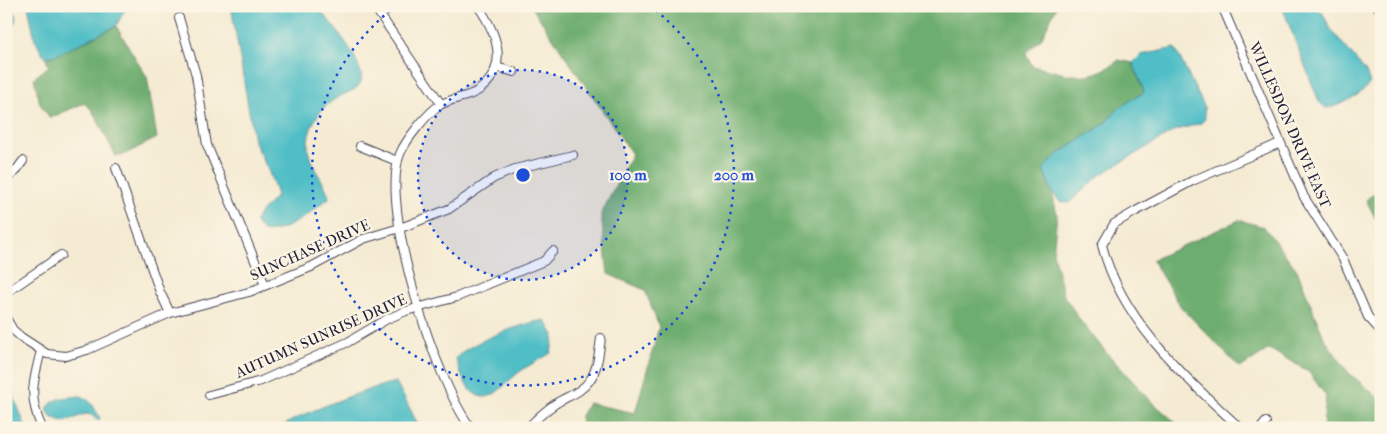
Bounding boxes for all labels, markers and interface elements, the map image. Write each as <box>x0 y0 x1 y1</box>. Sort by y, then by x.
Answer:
street label: WILLESDON DRIVE EAST <box>1245 38 1335 212</box>
centre of rings <box>514 166 532 184</box>
text: 100 m <box>609 166 647 184</box>
text: 200 m <box>714 166 754 184</box>
street label: SUNCHASE DRIVE <box>247 215 373 285</box>
street label: AUTUMN SUNRISE DRIVE <box>232 290 409 382</box>

